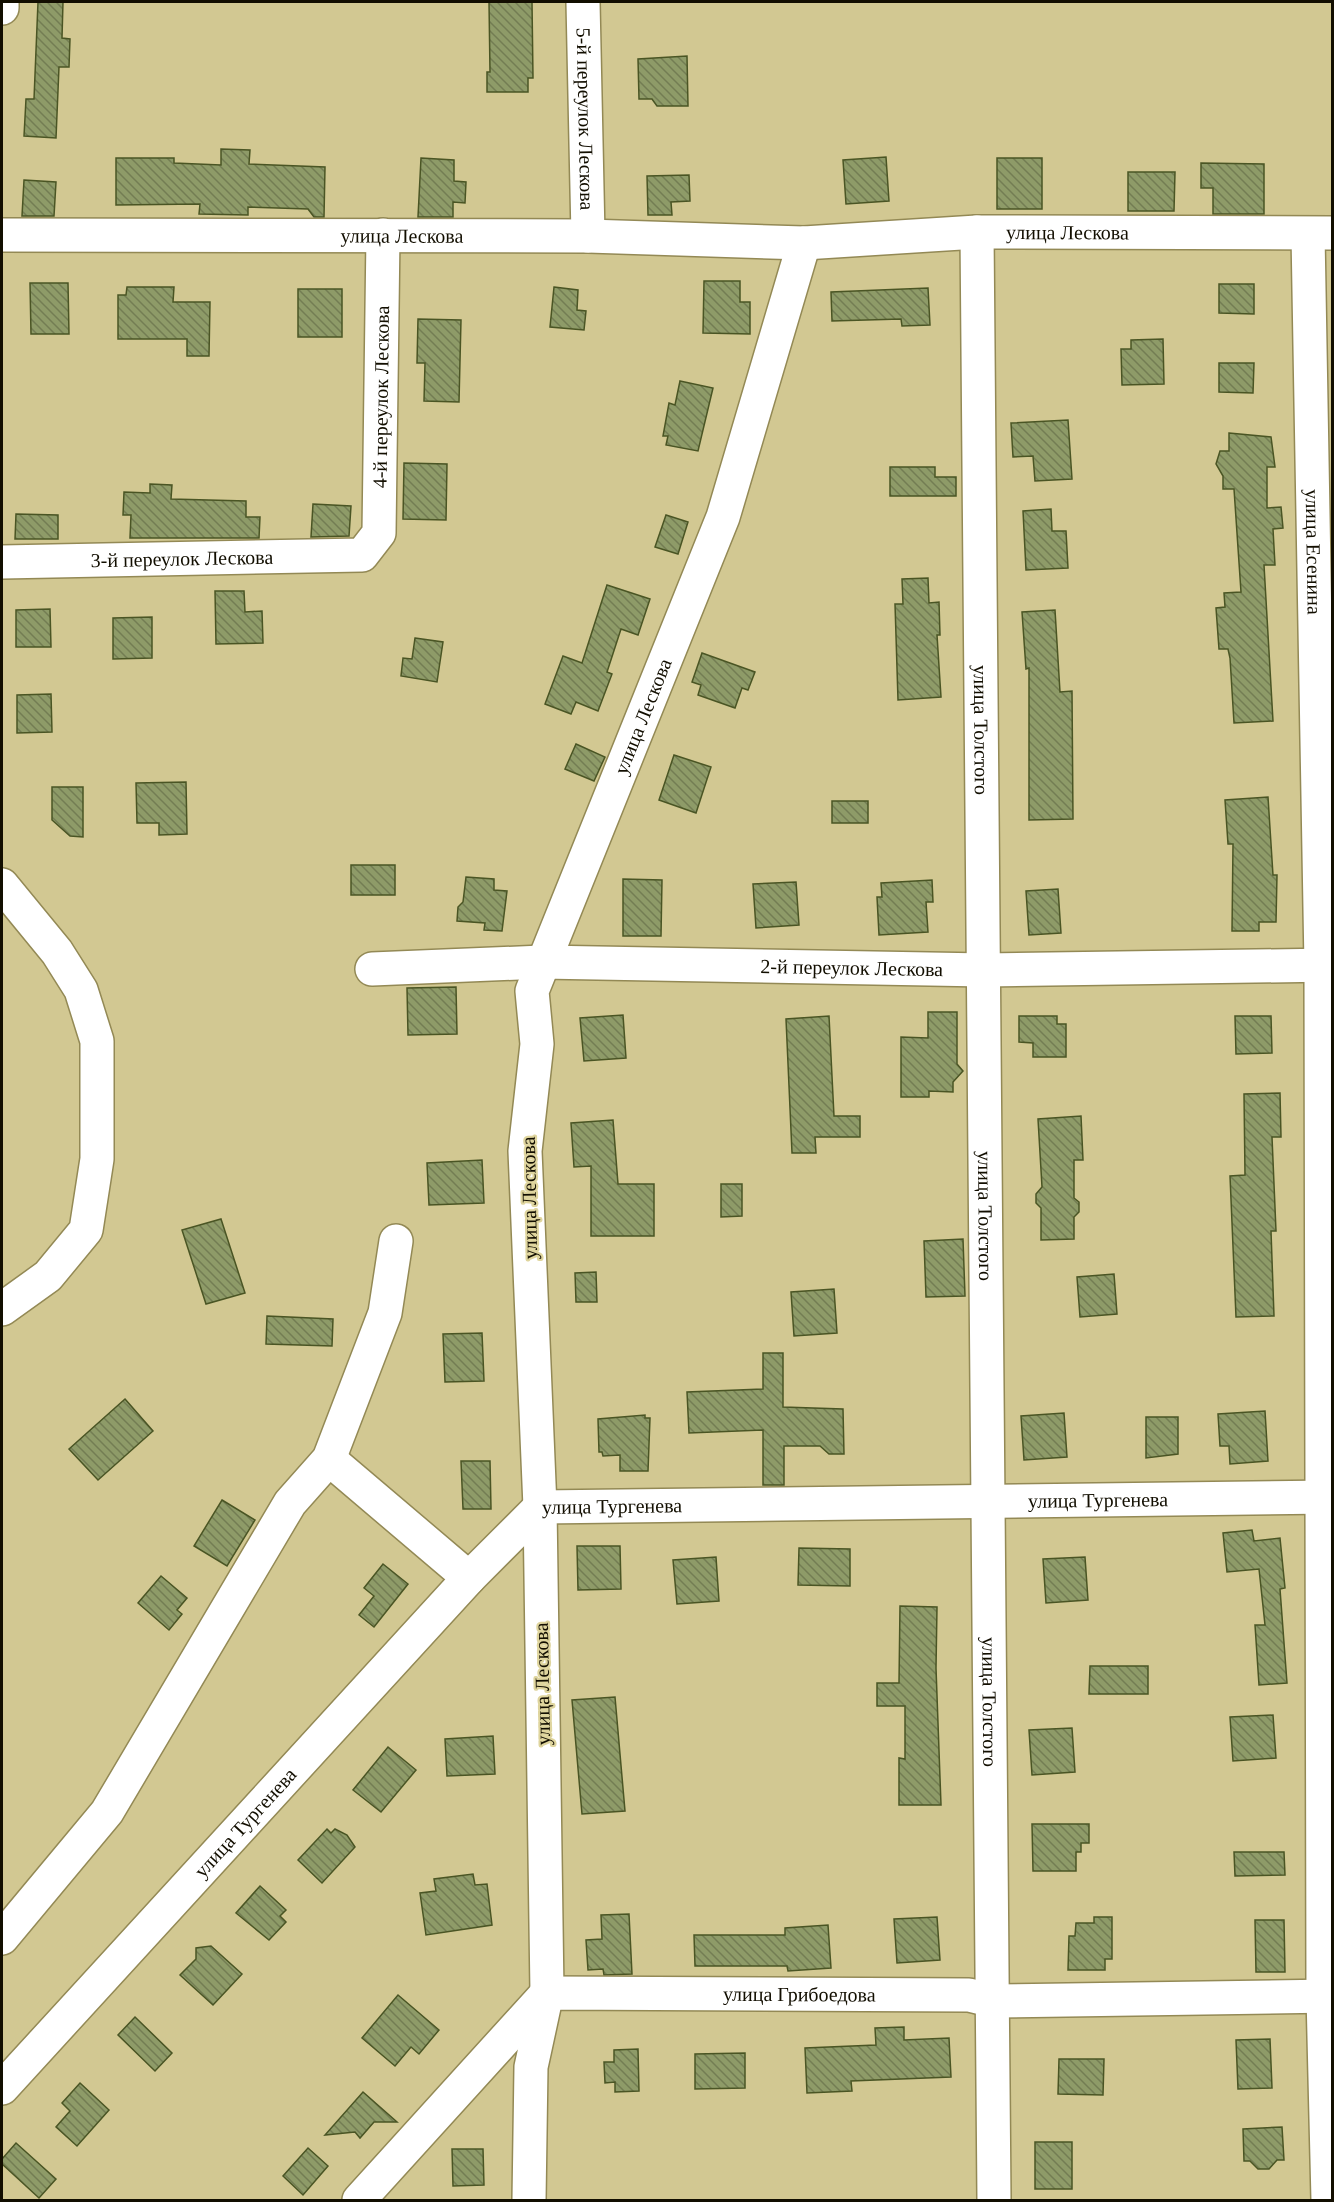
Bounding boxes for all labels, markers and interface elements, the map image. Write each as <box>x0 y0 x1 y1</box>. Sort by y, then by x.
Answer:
street label: 5-й переулок Лескова <box>573 27 598 211</box>
street label: улица Лескова <box>1006 221 1129 244</box>
street label: улица Лескова <box>341 225 464 248</box>
street label: 4-й переулок Лескова <box>369 305 393 488</box>
street label: улица Есенина <box>1301 489 1326 615</box>
street label: 3-й переулок Лескова <box>90 546 274 571</box>
street label: улица Лескова <box>609 655 676 778</box>
street label: улица Толстого <box>969 665 993 795</box>
street label: 2-й переулок Лескова <box>760 955 943 980</box>
street label: улица Лескова <box>517 1136 542 1260</box>
street label: улица Толстого <box>973 1151 997 1281</box>
street label: улица Тургенева <box>1028 1488 1168 1513</box>
street label: улица Тургенева <box>542 1494 682 1519</box>
street label: улица Лескова <box>530 1622 555 1746</box>
street label: улица Толстого <box>977 1637 1001 1767</box>
street label: улица Тургенева <box>190 1763 301 1882</box>
street label: улица Грибоедова <box>723 1983 876 2006</box>

